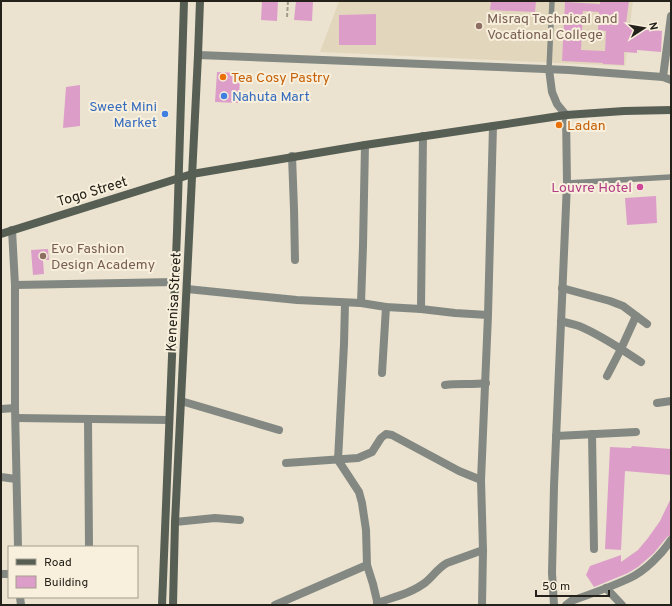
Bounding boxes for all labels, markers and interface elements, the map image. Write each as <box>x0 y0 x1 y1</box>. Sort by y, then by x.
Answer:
north arrow <box>624 8 664 48</box>
place label: Misraq Technical and Vocational College <box>487 11 618 44</box>
marker: Misraq Technical and Vocational College <box>474 21 484 31</box>
text: N <box>645 21 660 31</box>
place label: Tea Cosy Pastry <box>231 70 330 87</box>
marker: Tea Cosy Pastry <box>218 72 228 82</box>
place label: Nahuta Mart <box>232 89 310 106</box>
marker: Nahuta Mart <box>219 91 229 101</box>
place label: Sweet Mini Market <box>89 99 157 132</box>
marker: Sweet Mini Market <box>160 109 170 119</box>
place label: Ladan <box>567 118 606 135</box>
marker: Ladan <box>554 120 564 130</box>
street label: Togo Street <box>55 174 130 211</box>
place label: Louvre Hotel <box>551 180 632 197</box>
marker: Louvre Hotel <box>635 182 645 192</box>
place label: Evo Fashion Design Academy <box>51 241 155 274</box>
marker: Evo Fashion Design Academy <box>38 251 48 261</box>
street label: Kenenisa Street <box>163 252 186 352</box>
legend <box>8 546 138 598</box>
text: Road <box>44 555 72 571</box>
scale bar <box>536 572 609 598</box>
text: Building <box>44 575 88 591</box>
text: 50 m <box>542 579 570 595</box>

